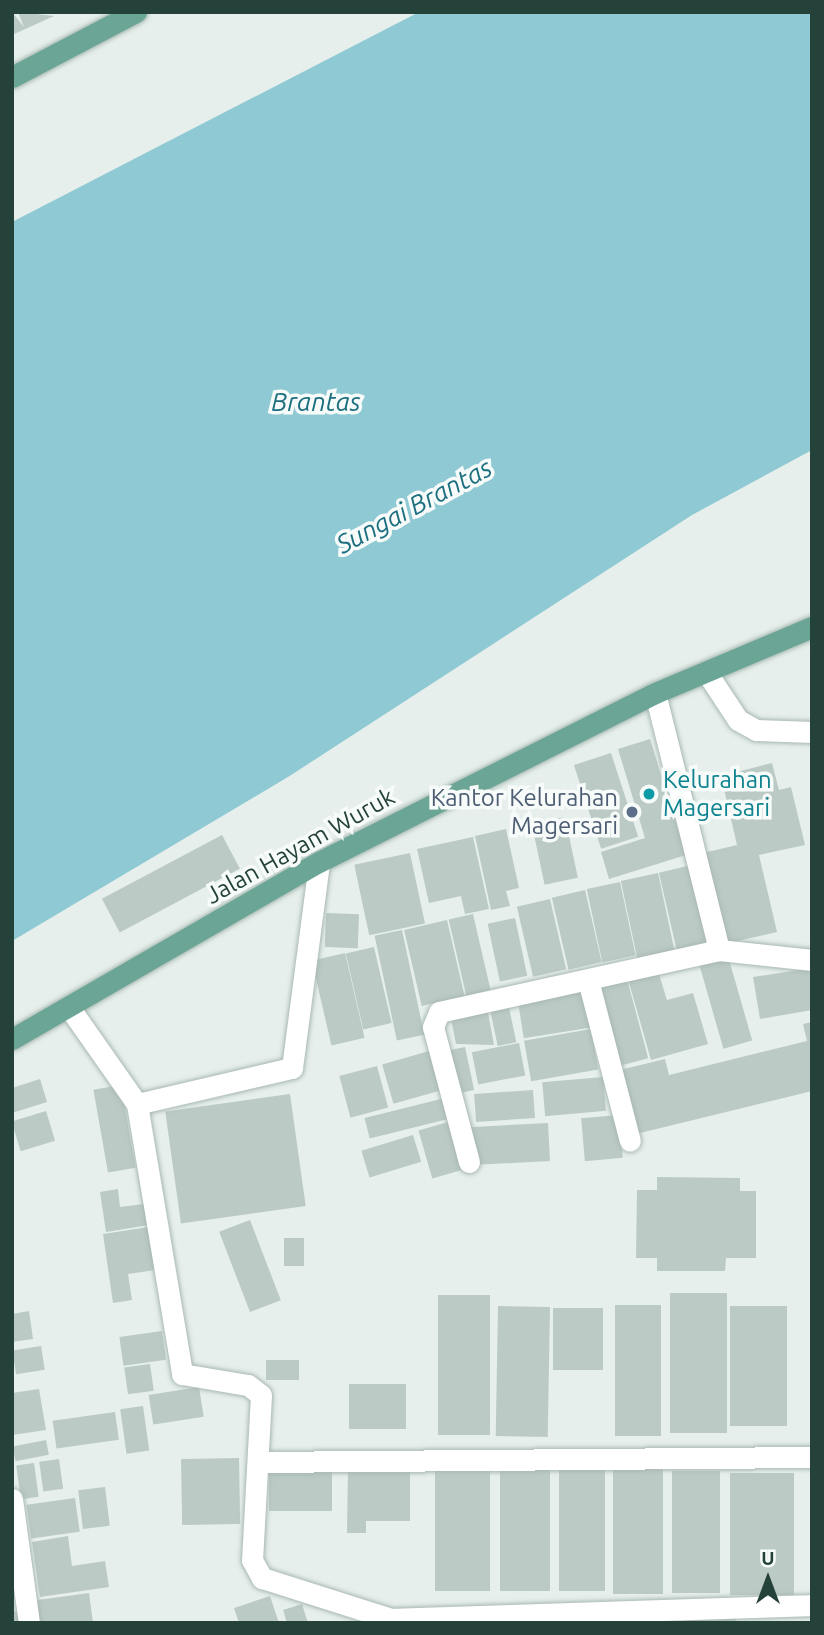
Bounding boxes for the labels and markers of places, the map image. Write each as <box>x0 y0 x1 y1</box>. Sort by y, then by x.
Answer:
place label: Kelurahan Magersari <box>663 766 772 822</box>
place label: Kantor Kelurahan Magersari <box>431 784 618 840</box>
marker: Kelurahan Magersari <box>641 786 657 802</box>
marker: Kantor Kelurahan Magersari <box>624 804 640 820</box>

